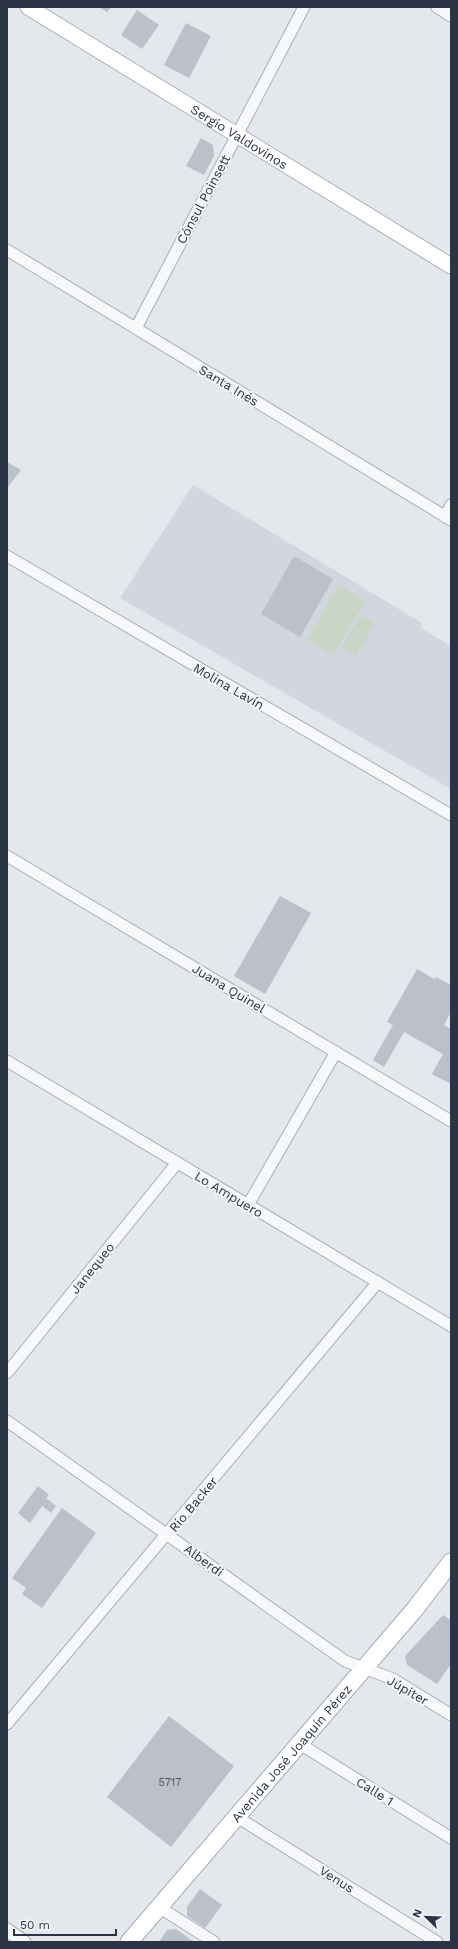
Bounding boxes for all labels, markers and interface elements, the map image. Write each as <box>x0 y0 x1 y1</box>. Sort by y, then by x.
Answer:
street label: Sergio Valdovinos <box>188 102 291 172</box>
street label: Cónsul Poinsett <box>174 152 234 246</box>
street label: Santa Inés <box>196 362 261 409</box>
street label: Molina Lavín <box>191 660 267 713</box>
street label: Juana Quinel <box>189 961 268 1016</box>
street label: Lo Ampuero <box>192 1168 266 1221</box>
street label: Janequeo <box>67 1240 118 1297</box>
street label: Río Backer <box>166 1474 221 1535</box>
street label: Alberdi <box>181 1541 226 1580</box>
street label: Júpiter <box>384 1673 431 1708</box>
street label: Avenida José Joaquín Pérez <box>228 1682 355 1825</box>
street label: Calle 1 <box>353 1774 396 1809</box>
house number: 5717 <box>158 1776 182 1789</box>
street label: Venus <box>317 1863 357 1896</box>
north arrow <box>406 1897 446 1937</box>
text: N <box>410 1907 425 1920</box>
scale bar <box>14 1911 116 1937</box>
text: 50 m <box>20 1918 50 1932</box>

